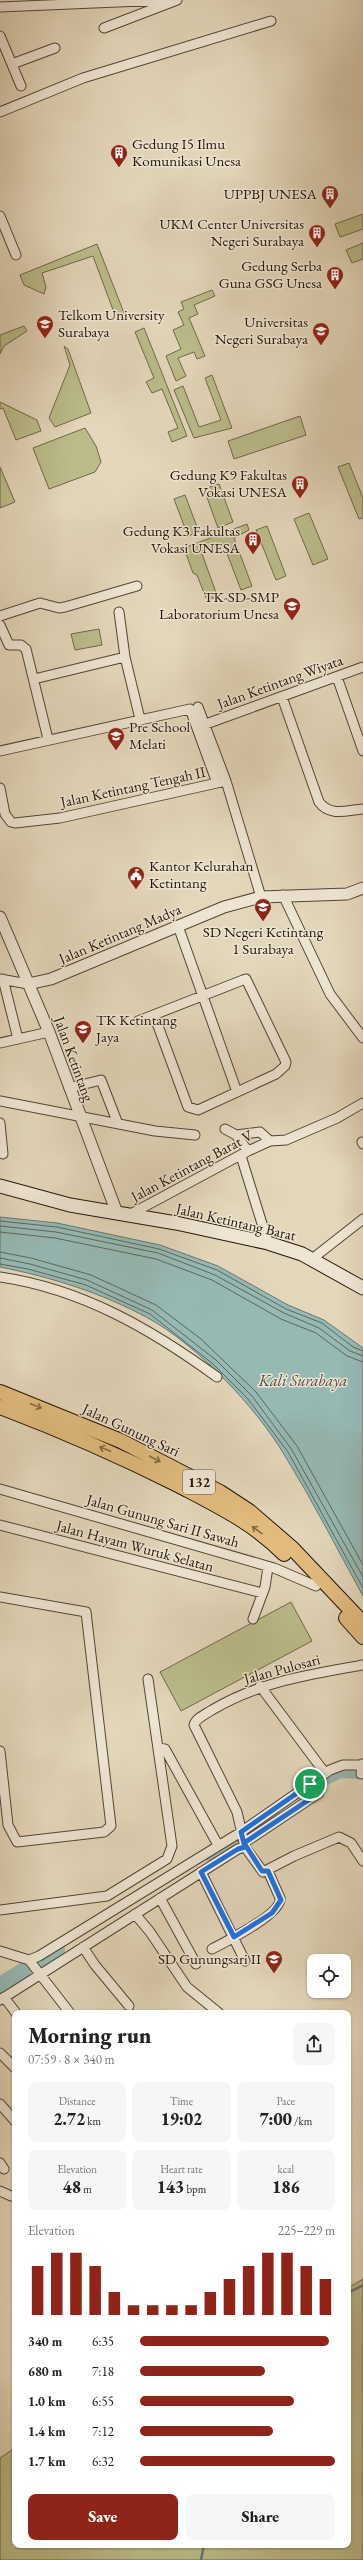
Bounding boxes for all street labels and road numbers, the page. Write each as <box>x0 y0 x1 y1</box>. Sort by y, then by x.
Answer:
street label: Jalan Ketintang Wiyata <box>213 650 345 714</box>
street label: Jalan Ketintang Tengah II <box>57 762 207 812</box>
street label: Jalan Ketintang Madya <box>54 899 184 969</box>
street label: Jalan Ketintang <box>50 1012 99 1104</box>
street label: Jalan Ketintang Barat V <box>126 1125 257 1207</box>
street label: Jalan Ketintang Barat <box>172 1198 298 1245</box>
street label: Jalan Gunung Sari <box>78 1398 183 1461</box>
road number: 132 <box>183 1470 215 1494</box>
street label: Jalan Gunung Sari II Sawah <box>83 1489 242 1551</box>
street label: Jalan Hayam Wuruk Selatan <box>52 1515 216 1576</box>
street label: Jalan Pulosari <box>240 1649 322 1688</box>

